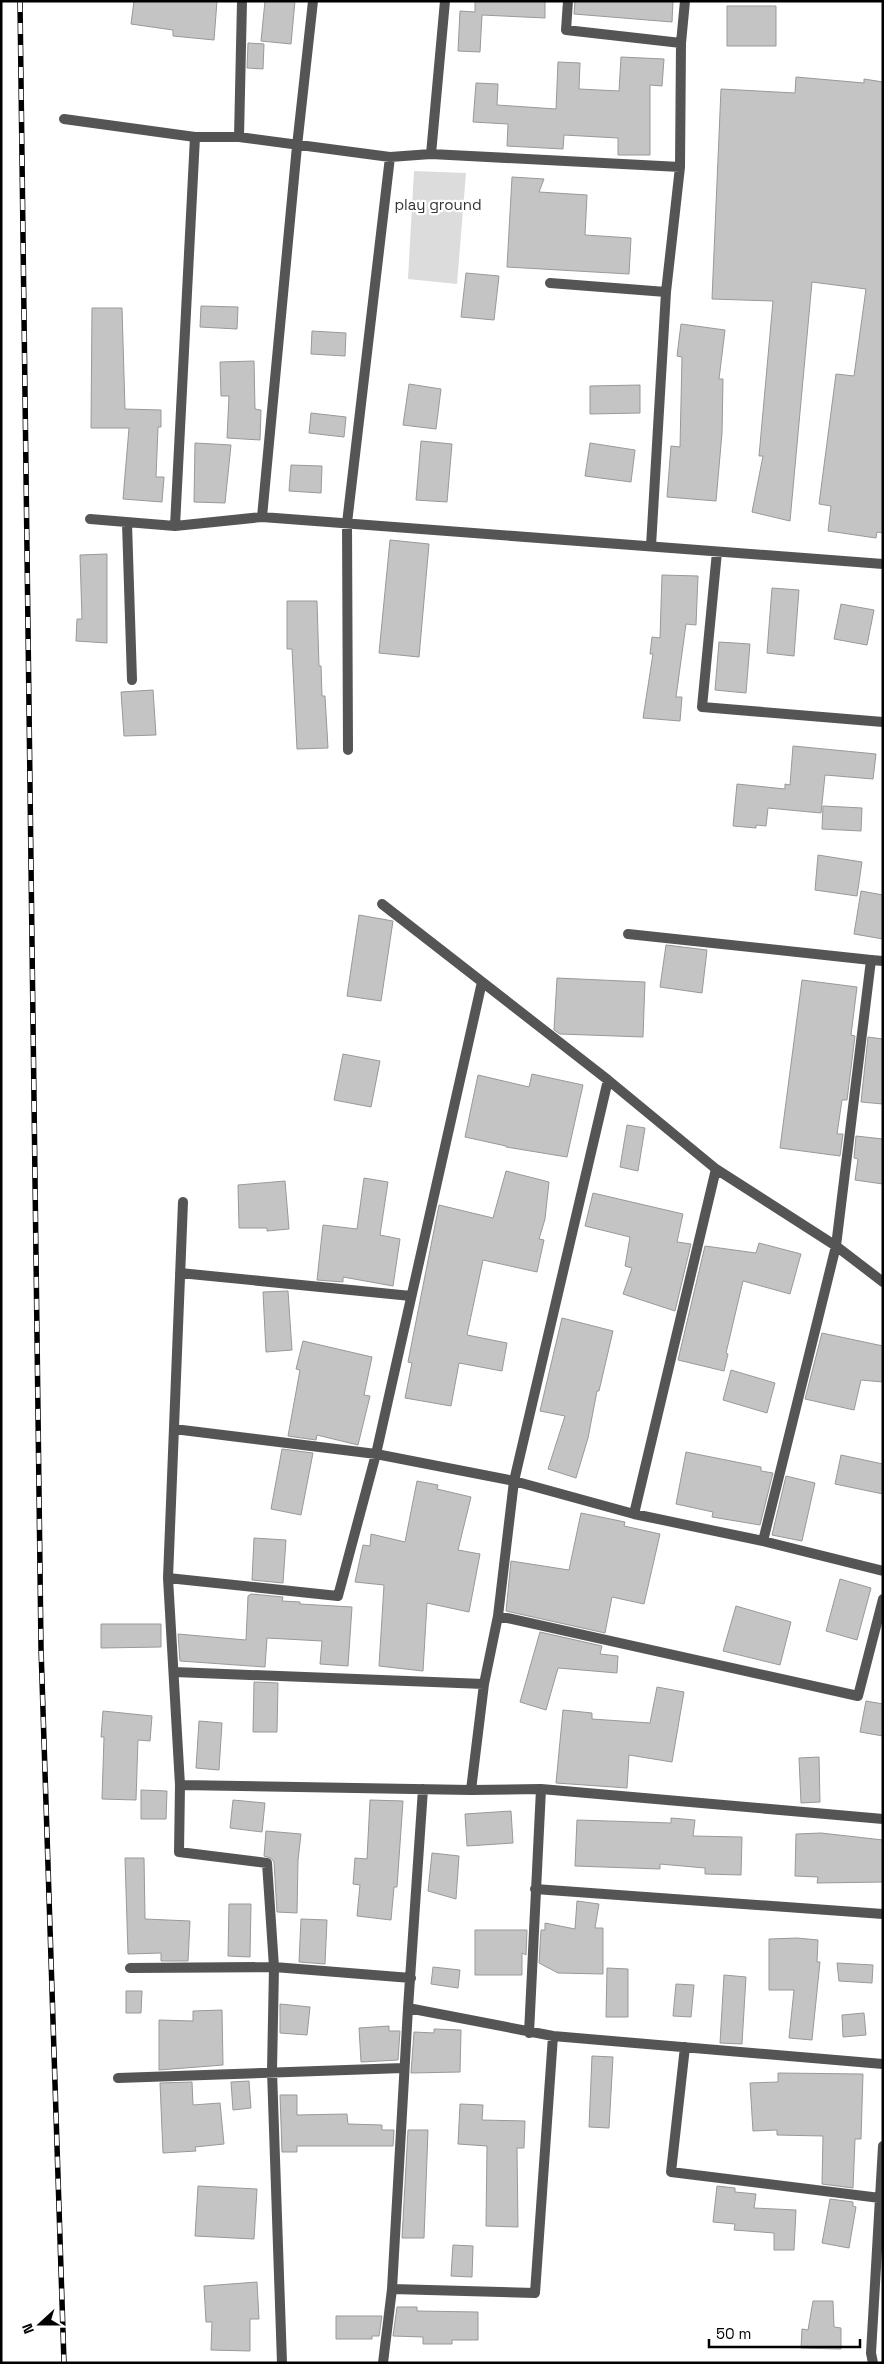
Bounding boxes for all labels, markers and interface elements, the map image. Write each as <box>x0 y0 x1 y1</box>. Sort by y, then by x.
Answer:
park label: play ground <box>394 195 482 214</box>
north arrow <box>15 2299 65 2349</box>
scale bar <box>709 2316 860 2348</box>
text: N <box>18 2321 38 2336</box>
text: 50 m <box>716 2324 751 2343</box>

